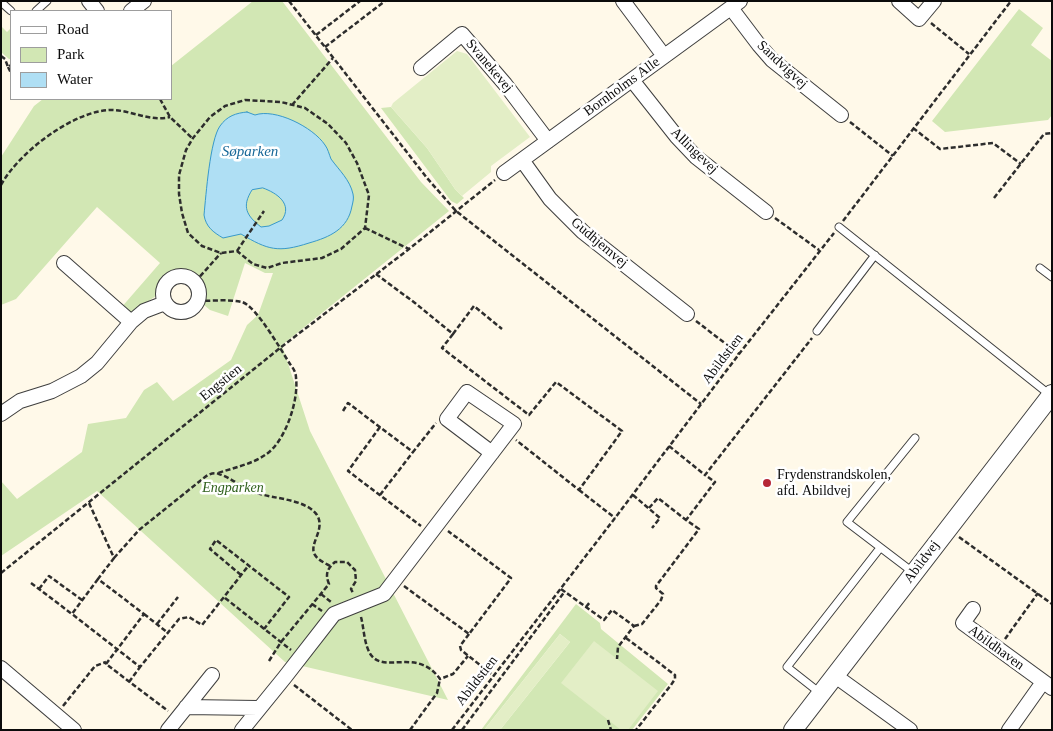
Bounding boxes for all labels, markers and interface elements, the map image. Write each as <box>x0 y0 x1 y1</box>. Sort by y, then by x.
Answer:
legend <box>10 10 172 100</box>
text: Road <box>57 21 89 37</box>
street label: Svanekevej <box>462 36 516 96</box>
street label: Sandvigvej <box>753 37 811 93</box>
text: Park <box>57 46 85 62</box>
street label: Bornholms Alle <box>581 54 663 120</box>
text: Water <box>57 71 92 87</box>
street label: Allingevej <box>667 124 721 178</box>
water label: Søparken <box>222 143 278 161</box>
street label: Gudhjemvej <box>567 214 631 272</box>
street label: Abildstien <box>699 331 747 387</box>
street label: Engstien <box>197 361 245 405</box>
place label: Frydenstrandskolen, afd. Abildvej <box>777 467 891 500</box>
marker: Frydenstrandskolen, afd. Abildvej <box>761 477 773 489</box>
park label: Engparken <box>202 480 264 496</box>
street label: Abildvej <box>901 537 943 587</box>
street label: Abildhaven <box>965 622 1027 674</box>
street label: Abildstien <box>452 653 502 709</box>

